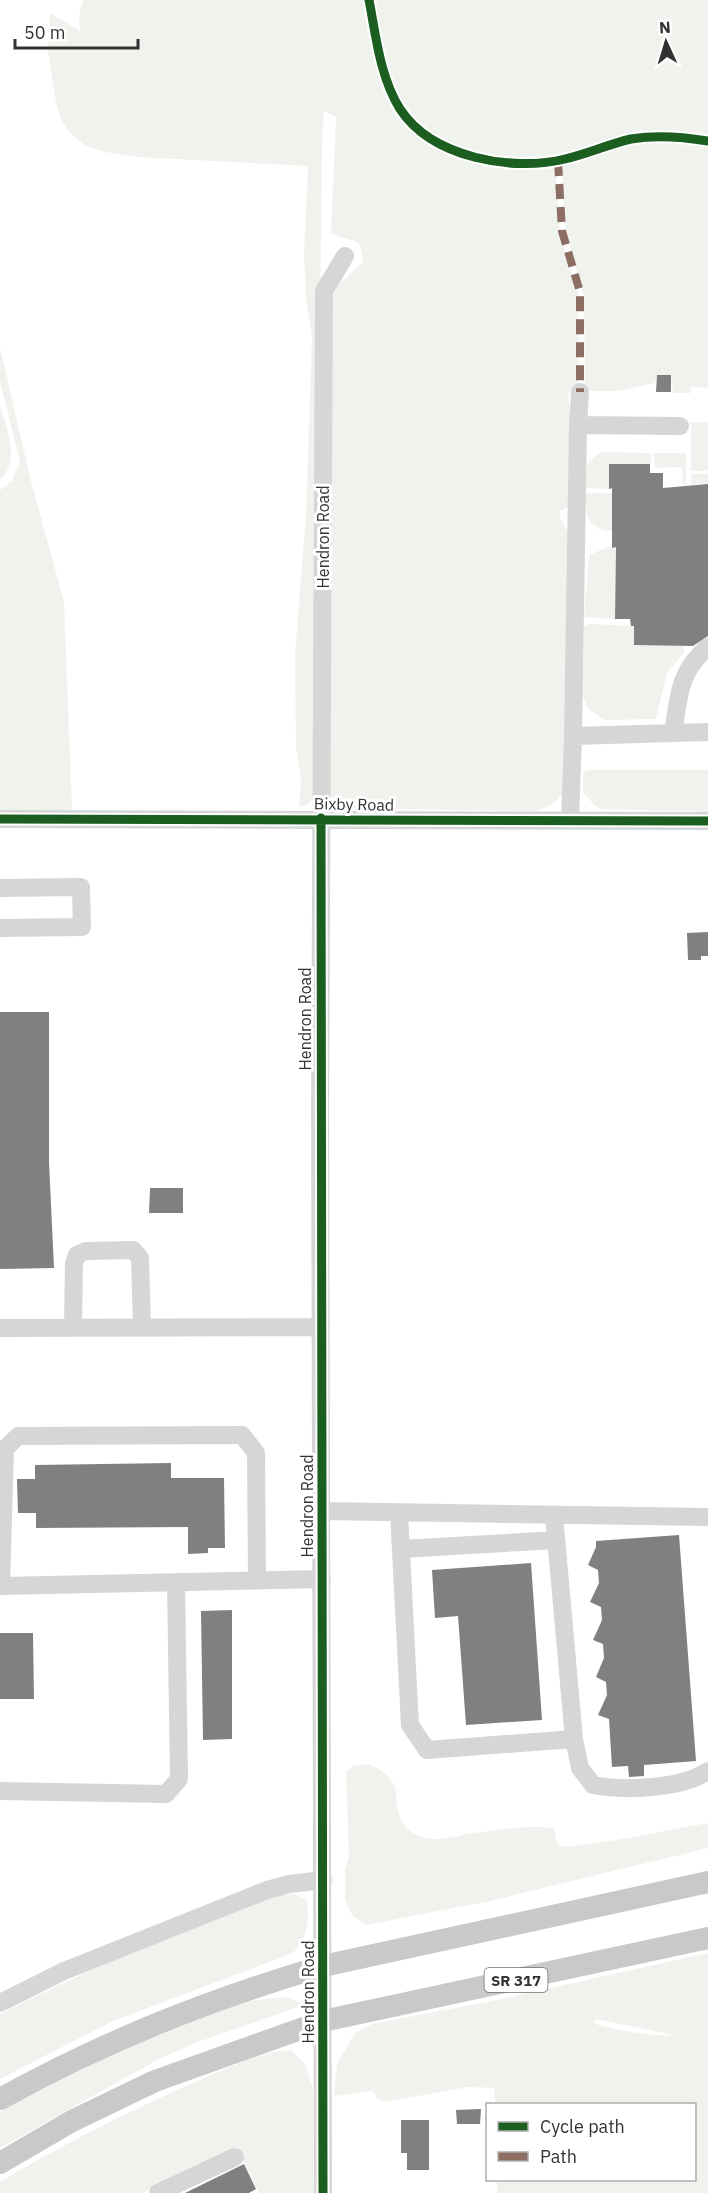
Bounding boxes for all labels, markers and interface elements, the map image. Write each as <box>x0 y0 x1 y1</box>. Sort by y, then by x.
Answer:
scale bar <box>15 12 138 50</box>
north arrow <box>636 12 696 72</box>
text: N <box>658 17 671 37</box>
text: 50 m <box>24 21 66 44</box>
street label: Hendron Road <box>313 486 333 588</box>
street label: Bixby Road <box>314 793 394 815</box>
street label: Hendron Road <box>295 968 315 1070</box>
street label: Hendron Road <box>297 1455 317 1557</box>
street label: Hendron Road <box>298 1941 318 2043</box>
road number: SR 317 <box>484 1968 548 1992</box>
legend <box>486 2103 696 2181</box>
text: Cycle path <box>540 2115 625 2138</box>
text: Path <box>540 2145 577 2168</box>

